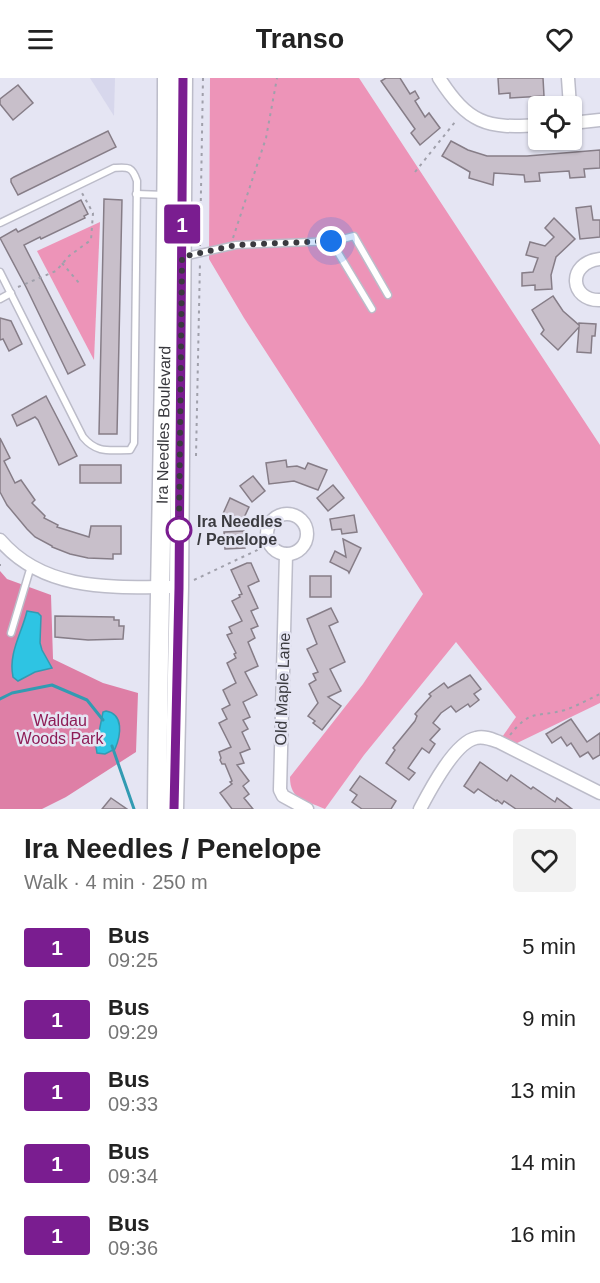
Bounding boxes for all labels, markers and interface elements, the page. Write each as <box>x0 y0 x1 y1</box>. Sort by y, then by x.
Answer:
icon: menu <box>24 23 57 56</box>
icon: heart <box>543 23 576 56</box>
text: Transo <box>256 24 344 54</box>
map controls <box>528 96 582 150</box>
button: locate <box>528 96 582 150</box>
line badge: 1 <box>162 204 201 244</box>
text: 1 <box>176 213 188 236</box>
your location <box>316 226 346 256</box>
street label: Ira Needles Boulevard <box>154 346 173 504</box>
place label: Ira Needles / Penelope <box>197 513 282 548</box>
marker: Ira Needles / Penelope <box>166 517 192 543</box>
street label: Old Maple Lane <box>272 632 293 746</box>
park label: Waldau Woods Park <box>17 712 104 747</box>
button: heart <box>513 829 576 892</box>
text: Ira Needles / Penelope <box>24 833 321 864</box>
text: Walk · 4 min · 250 m <box>24 871 208 893</box>
text: Bus <box>108 923 150 948</box>
text: 5 min <box>522 934 576 959</box>
text: 1 <box>51 936 63 959</box>
text: 09:25 <box>108 949 158 971</box>
text: Bus <box>108 995 150 1020</box>
text: 9 min <box>522 1006 576 1031</box>
text: 1 <box>51 1008 63 1031</box>
text: 09:29 <box>108 1021 158 1043</box>
text: Bus <box>108 1067 150 1092</box>
text: 13 min <box>510 1078 576 1103</box>
text: 1 <box>51 1080 63 1103</box>
text: 09:33 <box>108 1093 158 1115</box>
text: Bus <box>108 1139 150 1164</box>
text: 14 min <box>510 1150 576 1175</box>
text: 1 <box>51 1152 63 1175</box>
text: 09:34 <box>108 1165 158 1187</box>
text: Bus <box>108 1211 150 1236</box>
text: 16 min <box>510 1222 576 1247</box>
text: 1 <box>51 1224 63 1247</box>
text: 09:36 <box>108 1237 158 1259</box>

